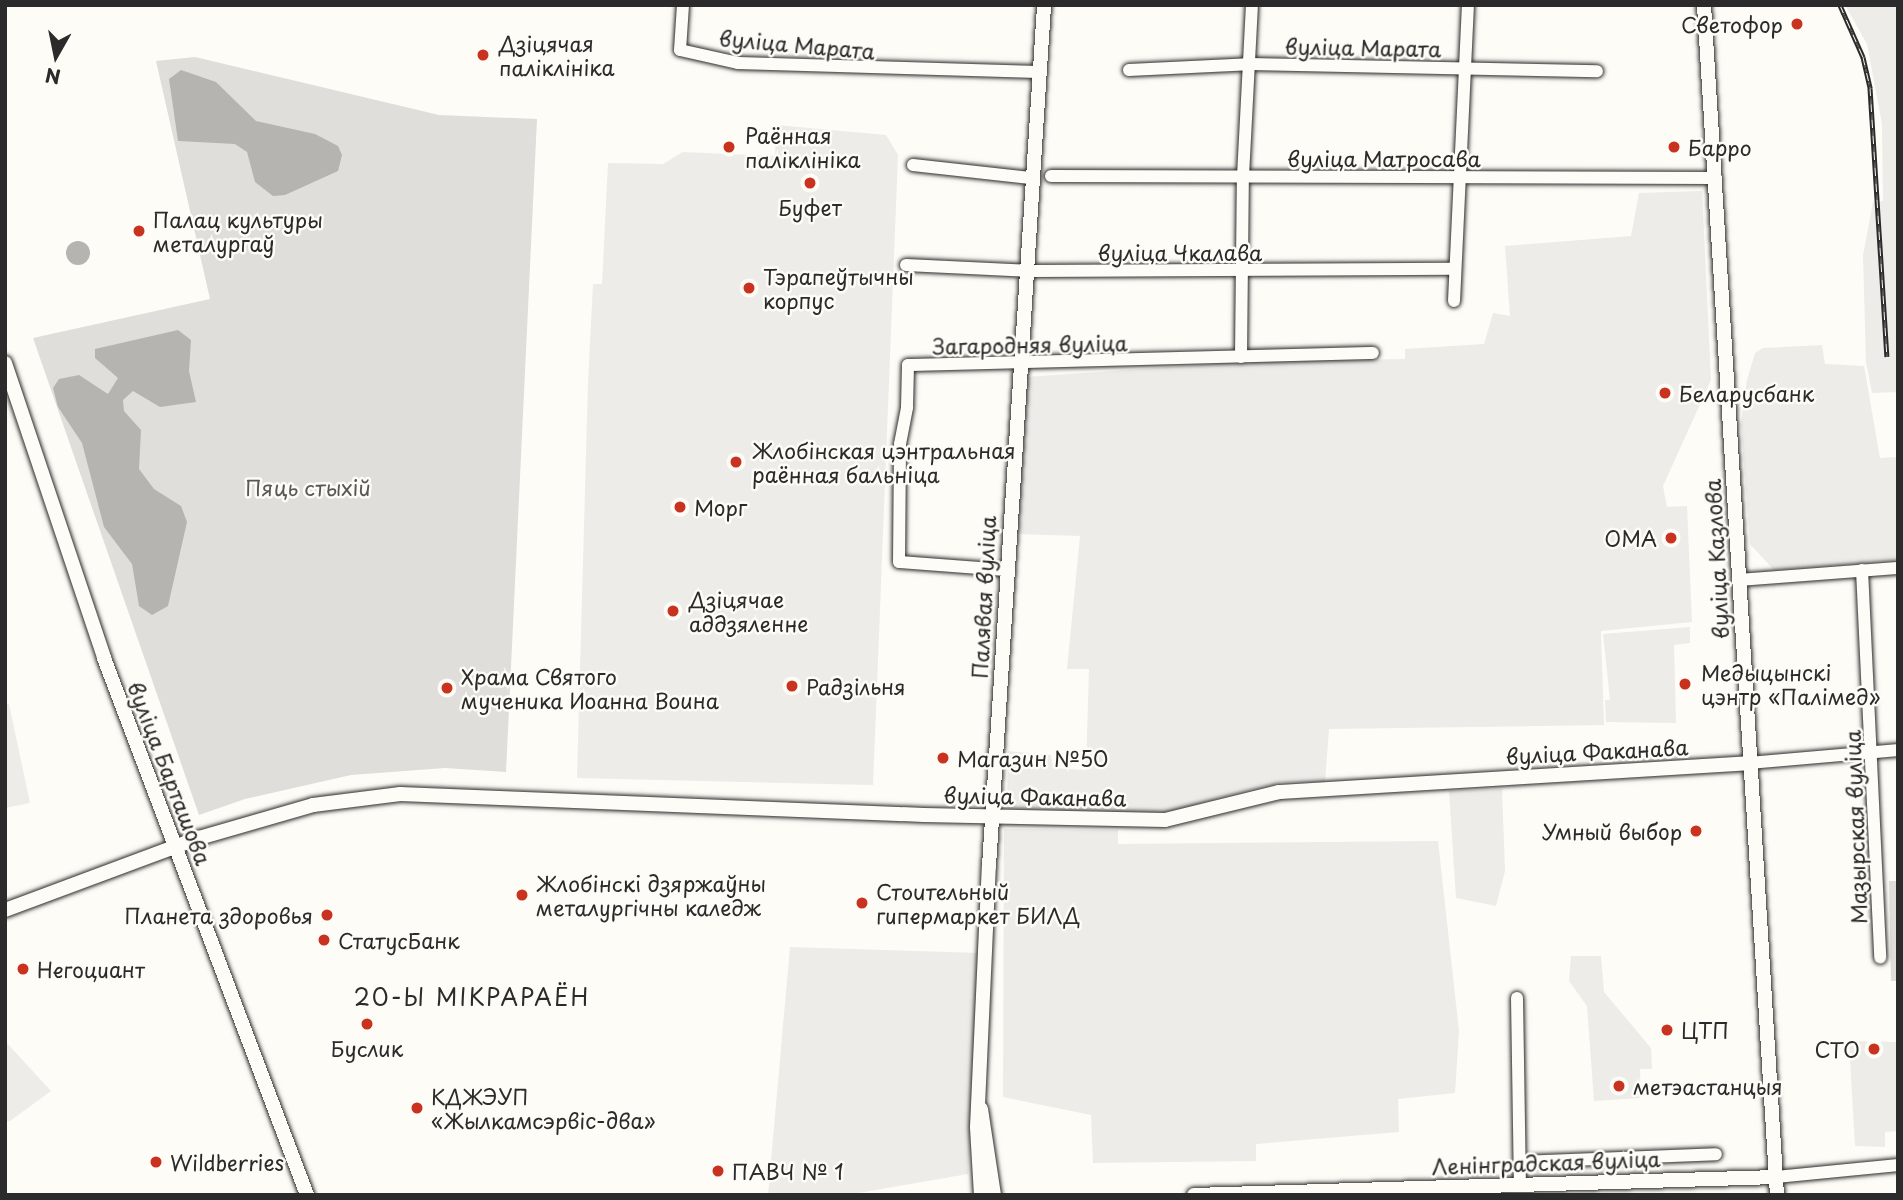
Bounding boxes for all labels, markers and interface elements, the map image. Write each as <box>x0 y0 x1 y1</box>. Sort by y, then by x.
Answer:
place label: Светофор <box>1681 11 1783 37</box>
marker: Светофор <box>1789 16 1805 32</box>
north arrow <box>21 21 91 91</box>
street label: вуліца Марата <box>718 25 876 63</box>
place label: Дзіцячая паліклініка <box>499 30 615 80</box>
street label: вуліца Марата <box>1284 33 1442 61</box>
marker: Дзіцячая паліклініка <box>473 45 493 65</box>
text: N <box>43 62 62 92</box>
place label: Раённая паліклініка <box>745 122 861 172</box>
place label: Барро <box>1688 134 1752 160</box>
marker: Раённая паліклініка <box>719 137 739 157</box>
marker: Барро <box>1666 139 1682 155</box>
street label: вуліца Матросава <box>1287 145 1481 171</box>
marker: Буфет <box>802 175 818 191</box>
place label: Буфет <box>778 194 842 220</box>
place label: Палац культуры металургаў <box>153 206 324 256</box>
marker: Палац культуры металургаў <box>131 223 147 239</box>
street label: вуліца Чкалава <box>1097 239 1263 265</box>
place label: Тэрапеўтычны корпус <box>763 263 914 313</box>
marker: Тэрапеўтычны корпус <box>741 280 757 296</box>
street label: Загародняя вуліца <box>932 330 1128 358</box>
place label: Беларусбанк <box>1679 380 1814 406</box>
marker: Беларусбанк <box>1657 385 1673 401</box>
place label: Жлобінская цэнтральная раённая бальніца <box>752 437 1016 487</box>
marker: Жлобінская цэнтральная раённая бальніца <box>726 452 746 472</box>
park label: Пяць стыхій <box>245 474 371 500</box>
street label: вуліца Казлова <box>1699 479 1733 639</box>
place label: Морг <box>694 494 747 520</box>
marker: Морг <box>672 499 688 515</box>
street label: Палявая вуліца <box>966 515 1000 679</box>
place label: ОМА <box>1604 525 1657 551</box>
marker: ОМА <box>1663 530 1679 546</box>
place label: Дзіцячае аддзяленне <box>689 586 808 636</box>
marker: Дзіцячае аддзяленне <box>663 601 683 621</box>
place label: Медыцынскі цэнтр «Палімед» <box>1701 659 1881 709</box>
place label: Храма Святого мученика Иоанна Воина <box>461 663 724 713</box>
place label: Радзільня <box>806 673 905 699</box>
marker: Медыцынскі цэнтр «Палімед» <box>1675 674 1695 694</box>
street label: вуліца Барташова <box>124 678 216 868</box>
marker: Радзільня <box>784 678 800 694</box>
marker: Храма Святого мученика Иоанна Воина <box>439 680 455 696</box>
street label: Мазырская вуліца <box>1839 729 1871 925</box>
street label: вуліца Факанава <box>1506 734 1688 768</box>
place label: Магазин №50 <box>957 745 1108 771</box>
marker: Магазин №50 <box>935 750 951 766</box>
street label: вуліца Факанава <box>944 782 1126 810</box>
place label: Умный выбор <box>1540 818 1682 844</box>
marker: Умный выбор <box>1688 823 1704 839</box>
place label: Жлобінскі дзяржаўны металургічны каледж <box>536 870 766 920</box>
place label: Стоительный гипермаркет БИЛД <box>876 878 1081 928</box>
marker: Жлобінскі дзяржаўны металургічны каледж <box>514 887 530 903</box>
marker: Стоительный гипермаркет БИЛД <box>854 895 870 911</box>
place label: Планета здоровья <box>125 902 313 928</box>
marker: Планета здоровья <box>319 907 335 923</box>
place label: СтатусБанк <box>338 927 460 953</box>
marker: СтатусБанк <box>316 932 332 948</box>
place label: Негоциант <box>37 956 145 982</box>
marker: Негоциант <box>15 961 31 977</box>
district label: 20-Ы МІКРАРАЁН <box>356 983 588 1011</box>
marker: Буслик <box>359 1016 375 1032</box>
place label: ЦТП <box>1681 1017 1729 1043</box>
marker: ЦТП <box>1659 1022 1675 1038</box>
place label: Буслик <box>331 1035 403 1061</box>
place label: СТО <box>1815 1036 1860 1062</box>
marker: СТО <box>1866 1041 1882 1057</box>
place label: метэастанцыя <box>1633 1073 1783 1099</box>
marker: метэастанцыя <box>1611 1078 1627 1094</box>
place label: КДЖЭУП «Жылкамсэрвіс-два» <box>431 1083 656 1133</box>
marker: КДЖЭУП «Жылкамсэрвіс-два» <box>409 1100 425 1116</box>
street label: Ленінградская вуліца <box>1431 1145 1661 1179</box>
place label: Wildberries <box>170 1149 284 1175</box>
marker: Wildberries <box>148 1154 164 1170</box>
place label: ПАВЧ № 1 <box>732 1158 843 1184</box>
marker: ПАВЧ № 1 <box>710 1163 726 1179</box>

